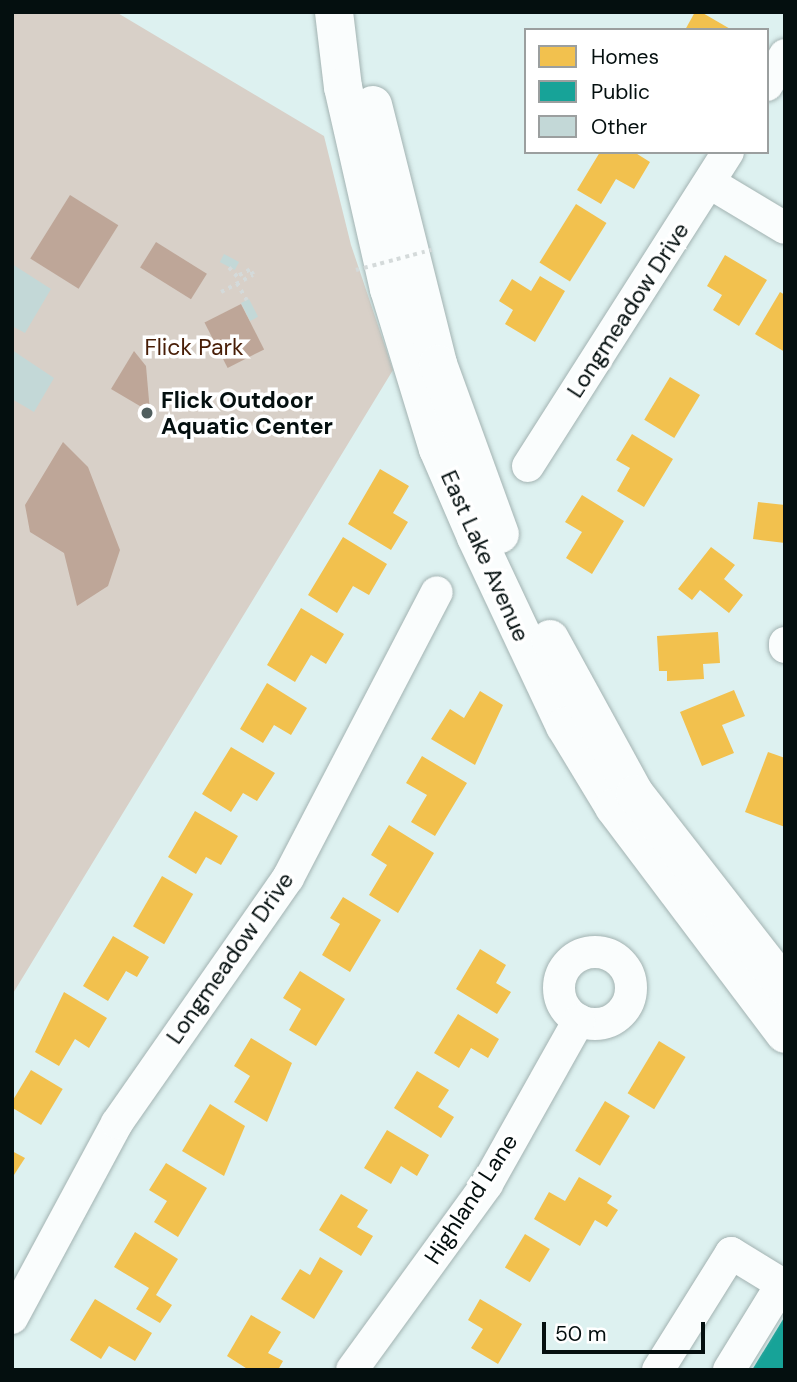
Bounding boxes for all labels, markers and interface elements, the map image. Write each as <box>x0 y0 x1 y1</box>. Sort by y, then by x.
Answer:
legend <box>524 28 769 154</box>
text: Homes <box>591 43 659 71</box>
text: Public <box>591 78 650 106</box>
text: Other <box>591 113 647 141</box>
street label: Longmeadow Drive <box>561 217 695 403</box>
park label: Flick Park <box>144 333 244 361</box>
place label: Flick Outdoor Aquatic Center <box>161 386 333 440</box>
marker: Flick Outdoor Aquatic Center <box>139 405 155 421</box>
street label: East Lake Avenue <box>435 466 535 646</box>
street label: Longmeadow Drive <box>160 867 300 1049</box>
street label: Highland Lane <box>419 1129 523 1269</box>
scale bar <box>545 1308 708 1352</box>
text: 50 m <box>555 1320 606 1348</box>

